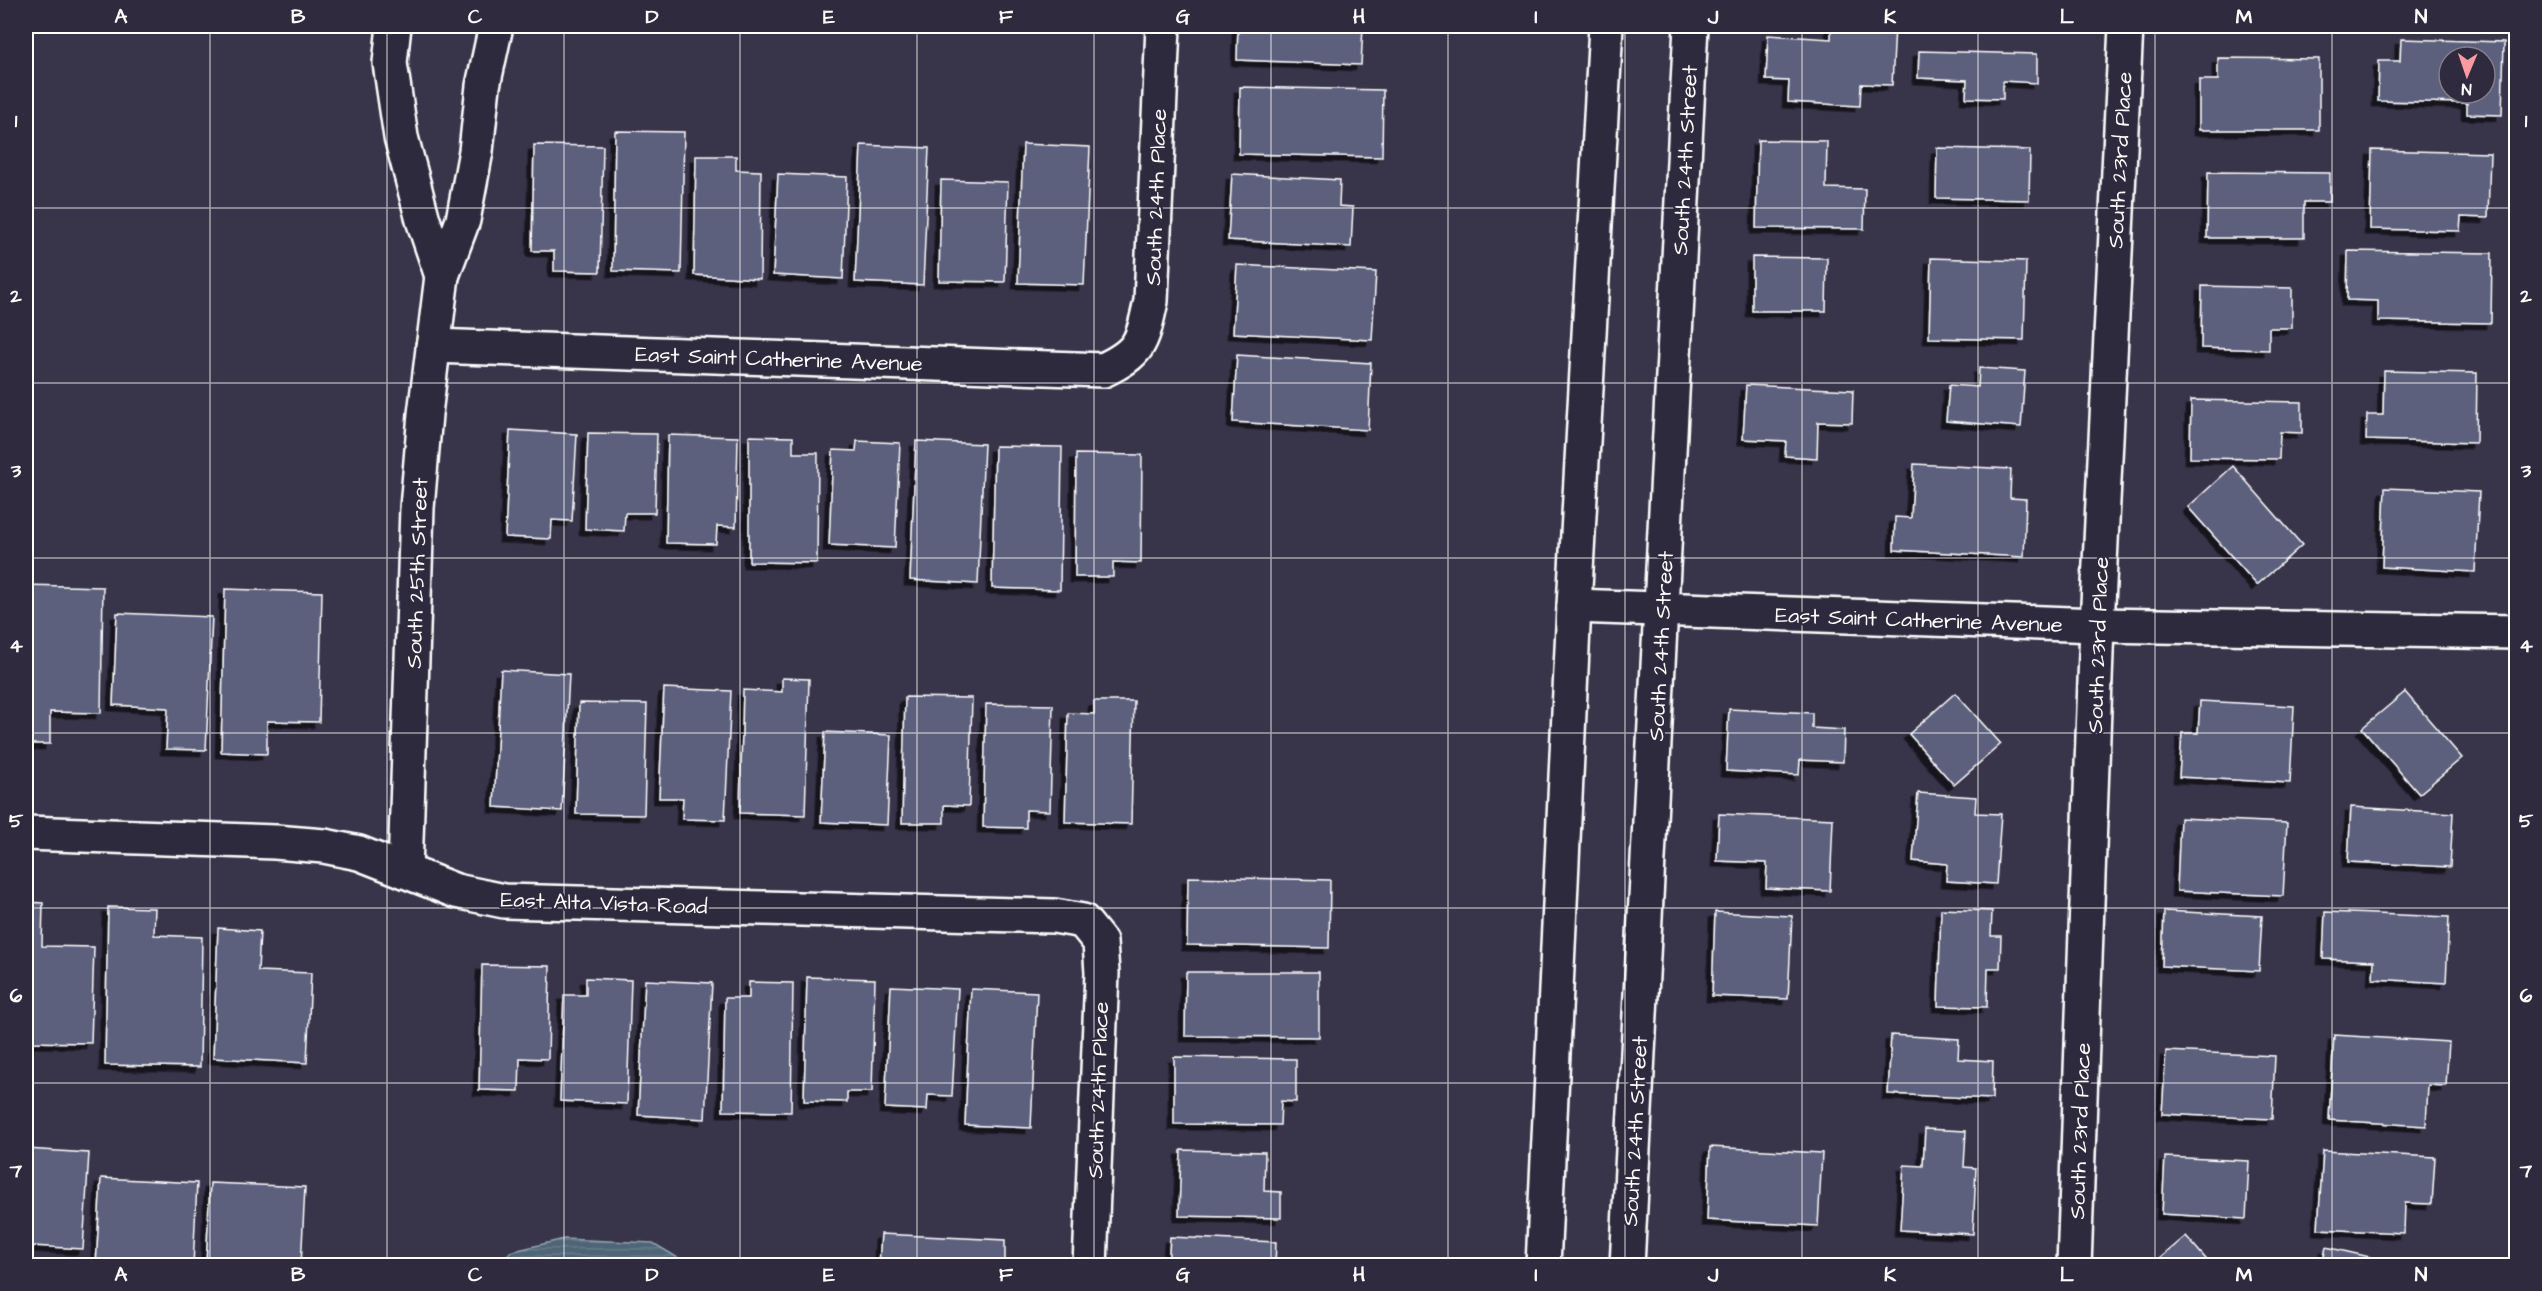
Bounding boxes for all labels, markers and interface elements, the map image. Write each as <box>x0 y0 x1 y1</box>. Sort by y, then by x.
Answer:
text: A <box>115 3 128 31</box>
text: B <box>291 3 306 31</box>
text: C <box>468 3 483 31</box>
text: D <box>646 3 659 31</box>
text: E <box>823 3 835 31</box>
text: F <box>999 3 1014 31</box>
text: G <box>1176 3 1190 31</box>
text: H <box>1353 3 1365 31</box>
text: I <box>1534 3 1538 31</box>
text: J <box>1707 3 1719 31</box>
text: K <box>1884 3 1897 31</box>
text: L <box>2060 3 2074 31</box>
text: M <box>2236 3 2253 31</box>
text: N <box>2415 3 2428 31</box>
north arrow <box>2437 45 2497 105</box>
street label: South 24th Street <box>1665 64 1706 256</box>
street label: South 23rd Place <box>2100 71 2141 249</box>
text: N <box>2461 78 2472 100</box>
text: 1 <box>15 107 18 135</box>
text: 1 <box>2525 107 2528 135</box>
street label: South 24th Place <box>1138 108 1175 286</box>
text: 2 <box>9 282 22 310</box>
text: 2 <box>2519 282 2532 310</box>
street label: East Saint Catherine Avenue <box>635 339 923 380</box>
text: 3 <box>10 457 22 485</box>
text: 3 <box>2520 457 2532 485</box>
street label: South 25th Street <box>399 477 436 669</box>
street label: South 24th Street <box>1641 550 1682 742</box>
street label: South 23rd Place <box>2080 556 2117 734</box>
street label: East Saint Catherine Avenue <box>1775 600 2063 641</box>
text: 4 <box>9 632 23 660</box>
text: 4 <box>2519 632 2533 660</box>
text: 5 <box>9 807 24 835</box>
text: 5 <box>2519 807 2534 835</box>
street label: East Alta Vista Road <box>500 884 708 923</box>
text: 6 <box>10 982 23 1010</box>
text: 6 <box>2520 982 2533 1010</box>
street label: South 24th Place <box>1080 1001 1117 1179</box>
street label: South 24th Street <box>1615 1035 1656 1227</box>
street label: South 23rd Place <box>2062 1042 2099 1220</box>
text: 7 <box>9 1157 23 1185</box>
text: 7 <box>2519 1157 2533 1185</box>
text: A <box>115 1261 128 1289</box>
text: B <box>291 1261 306 1289</box>
text: C <box>468 1261 483 1289</box>
text: D <box>646 1261 659 1289</box>
text: E <box>823 1261 835 1289</box>
text: F <box>999 1261 1014 1289</box>
text: G <box>1176 1261 1190 1289</box>
text: H <box>1353 1261 1365 1289</box>
text: I <box>1534 1261 1538 1289</box>
text: J <box>1707 1261 1719 1289</box>
text: K <box>1884 1261 1897 1289</box>
text: L <box>2060 1261 2074 1289</box>
text: M <box>2236 1261 2253 1289</box>
text: N <box>2415 1261 2428 1289</box>

